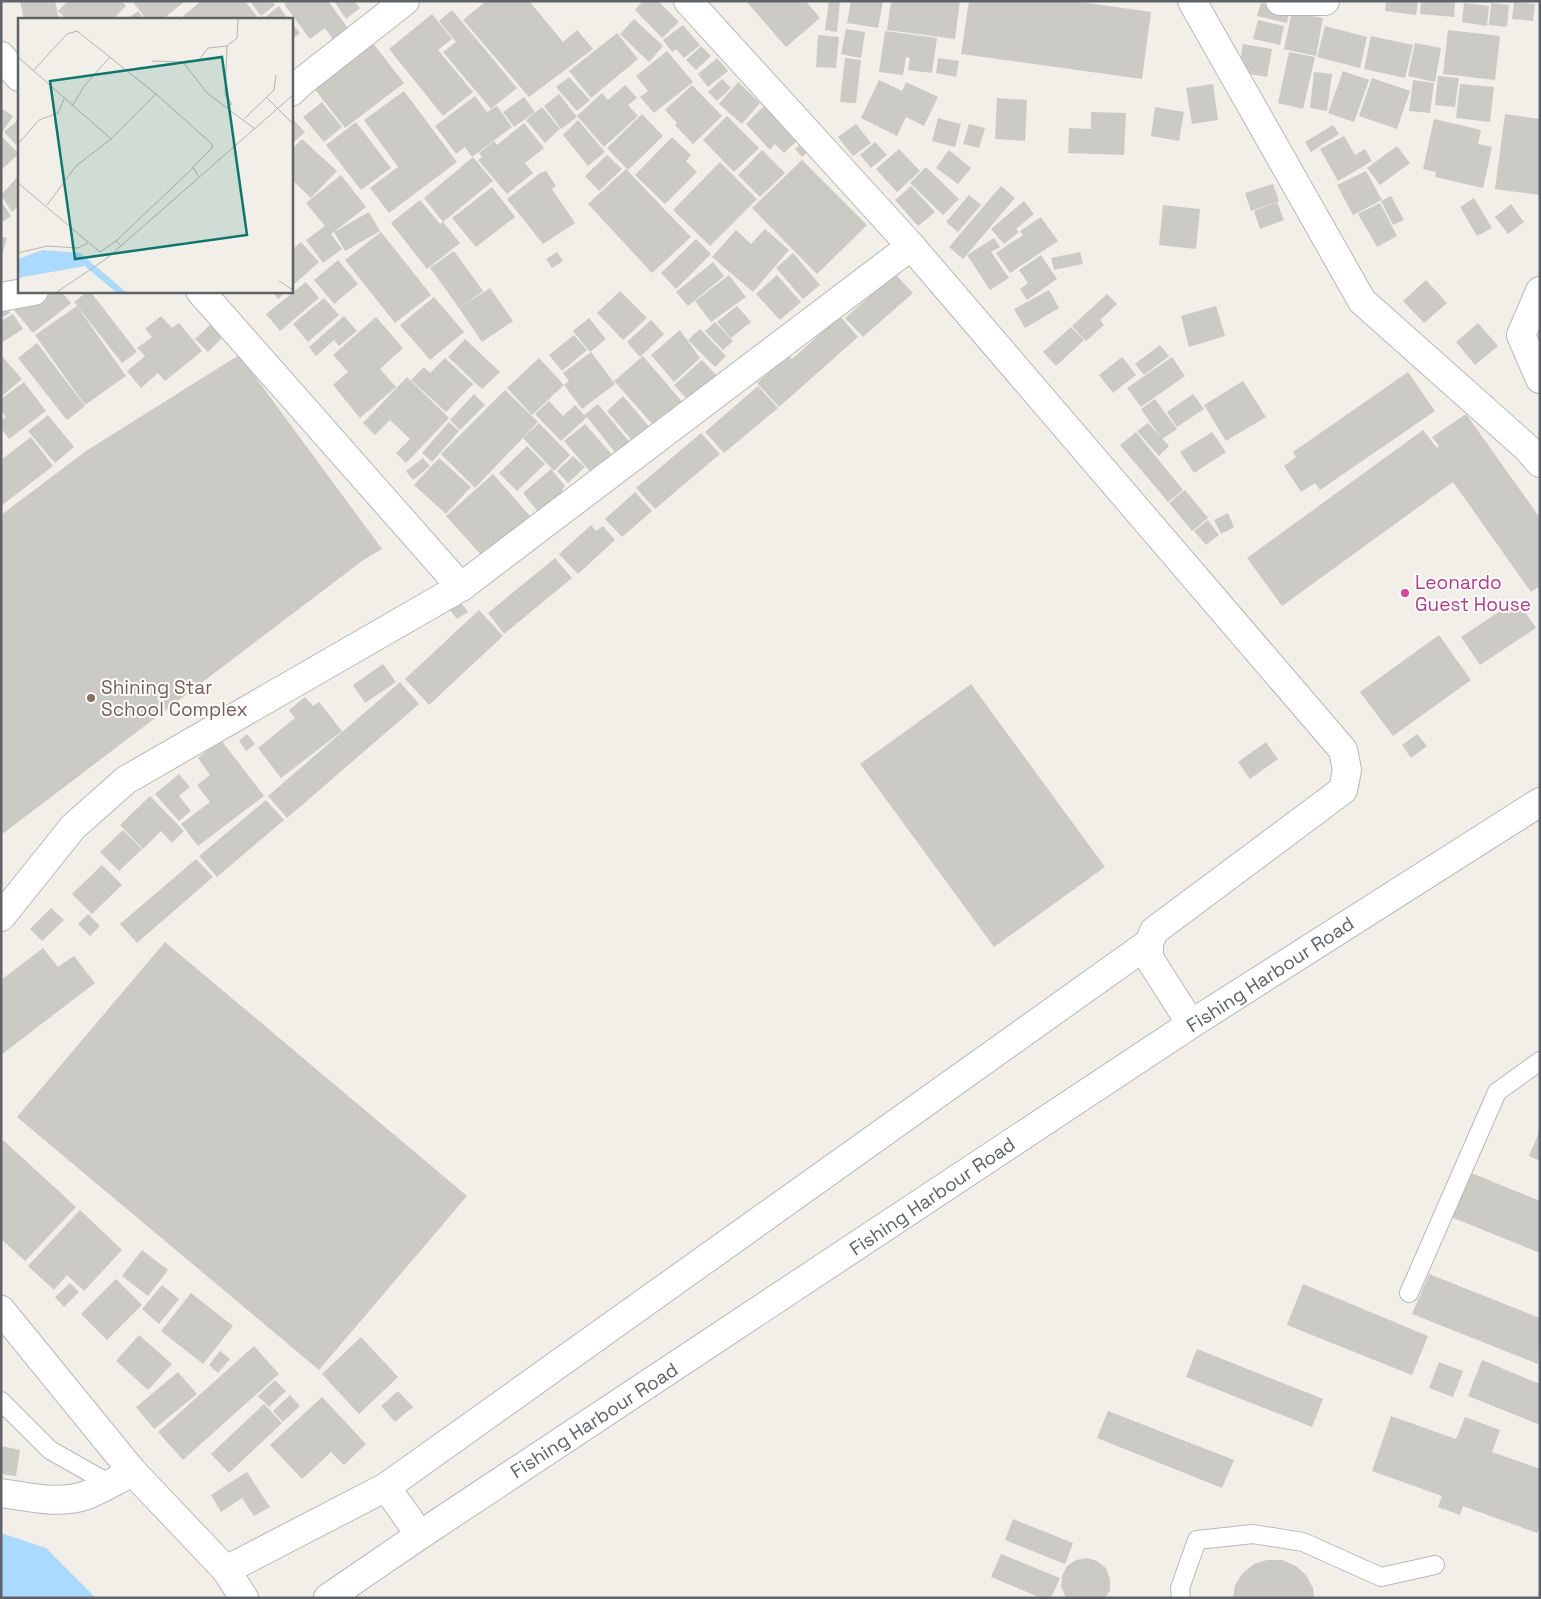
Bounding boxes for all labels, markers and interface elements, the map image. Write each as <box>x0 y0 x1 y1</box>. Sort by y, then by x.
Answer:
inset map <box>18 18 292 292</box>
place label: Leonardo Guest House <box>1415 570 1531 617</box>
marker: Leonardo Guest House <box>1399 587 1411 599</box>
place label: Shining Star School Complex <box>101 675 248 722</box>
marker: Shining Star School Complex <box>85 692 97 704</box>
street label: Fishing Harbour Road <box>1182 911 1359 1038</box>
street label: Fishing Harbour Road <box>845 1132 1020 1261</box>
street label: Fishing Harbour Road <box>506 1357 683 1484</box>

